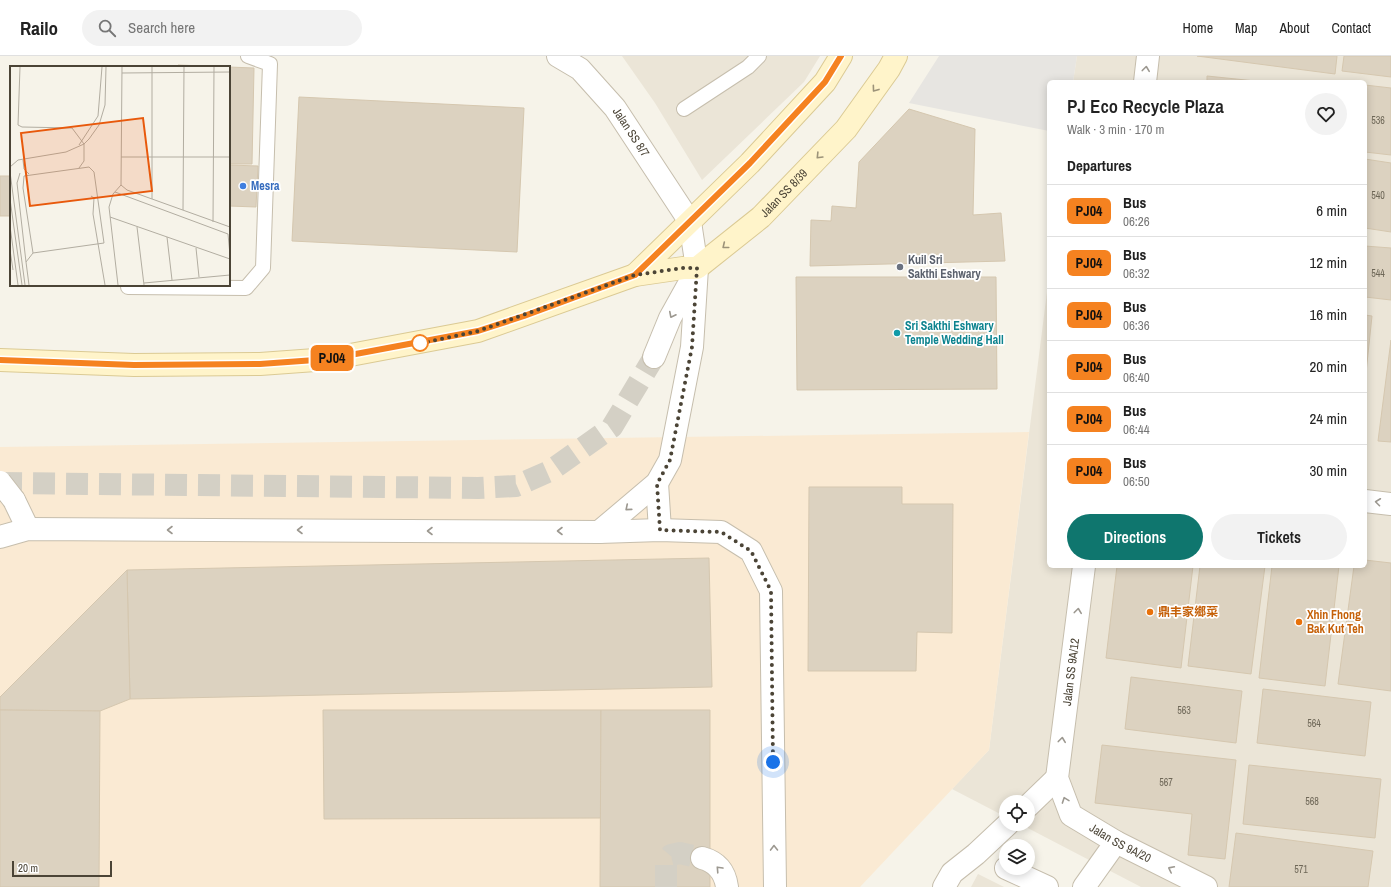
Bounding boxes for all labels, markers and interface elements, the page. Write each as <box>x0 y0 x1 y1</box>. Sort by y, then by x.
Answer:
search box <box>82 10 362 46</box>
text: Railo <box>20 15 58 41</box>
icon: search <box>96 17 118 39</box>
text: Search here <box>128 17 195 38</box>
text: Home <box>1182 19 1213 37</box>
text: Map <box>1235 19 1257 37</box>
text: About <box>1279 19 1309 37</box>
text: Contact <box>1331 19 1371 37</box>
inset map <box>10 66 230 286</box>
one-way arrow <box>1142 66 1151 72</box>
one-way arrow <box>873 84 880 91</box>
text: PJ Eco Recycle Plaza <box>1067 93 1224 119</box>
button: heart <box>1305 93 1347 135</box>
street label: Jalan SS 8/7 <box>609 105 653 160</box>
house number: 536 <box>1371 114 1385 127</box>
text: Walk · 3 min · 170 m <box>1067 121 1164 138</box>
one-way arrow <box>816 151 824 159</box>
text: Departures <box>1067 155 1132 176</box>
street label: Jalan SS 8/39 <box>757 166 811 221</box>
place label: Mesra <box>251 178 280 194</box>
marker: Mesra <box>238 181 248 191</box>
house number: 540 <box>1371 189 1385 202</box>
text: Bus <box>1123 192 1146 213</box>
text: 6 min <box>1316 200 1347 221</box>
text: PJ04 <box>1076 202 1102 220</box>
text: 06:26 <box>1123 213 1150 230</box>
one-way arrow <box>722 241 729 248</box>
text: Bus <box>1123 244 1146 265</box>
place label: Kuil Sri Sakthi Eshwary <box>908 252 981 282</box>
text: 12 min <box>1309 252 1347 273</box>
text: PJ04 <box>1076 254 1102 272</box>
marker: Kuil Sri Sakthi Eshwary <box>895 262 905 272</box>
text: 06:32 <box>1123 265 1150 282</box>
house number: 544 <box>1371 267 1385 280</box>
text: Bus <box>1123 296 1146 317</box>
text: 16 min <box>1309 304 1347 325</box>
text: PJ04 <box>1076 306 1102 324</box>
one-way arrow <box>669 311 676 318</box>
text: 06:36 <box>1123 317 1150 334</box>
place label: Sri Sakthi Eshwary Temple Wedding Hall <box>905 318 1004 348</box>
marker: Sri Sakthi Eshwary Temple Wedding Hall <box>892 328 902 338</box>
unlabelled marker <box>411 334 429 352</box>
line badge: PJ04 <box>304 345 360 371</box>
text: Bus <box>1123 348 1146 369</box>
text: PJ04 <box>319 349 345 367</box>
text: 20 min <box>1309 356 1347 377</box>
text: PJ04 <box>1076 358 1102 376</box>
text: 06:40 <box>1123 369 1150 386</box>
text: Bus <box>1123 400 1146 421</box>
text: 24 min <box>1309 408 1347 429</box>
text: PJ04 <box>1076 410 1102 428</box>
text: 06:44 <box>1123 421 1150 438</box>
text: Bus <box>1123 452 1146 473</box>
text: 30 min <box>1309 460 1347 481</box>
text: PJ04 <box>1076 462 1102 480</box>
text: 06:50 <box>1123 473 1150 490</box>
one-way arrow <box>1375 498 1381 507</box>
one-way arrow <box>625 503 633 510</box>
button: Directions <box>1067 514 1203 560</box>
button: Tickets <box>1211 514 1347 560</box>
one-way arrow <box>167 526 173 534</box>
one-way arrow <box>297 526 303 534</box>
one-way arrow <box>427 527 433 535</box>
one-way arrow <box>557 527 563 535</box>
place label: 鼎丰家鄉菜 <box>1158 604 1218 620</box>
marker: 鼎丰家鄉菜 <box>1145 607 1155 617</box>
place label: Xhin Fhong Bak Kut Teh <box>1307 607 1364 637</box>
one-way arrow <box>1074 608 1083 614</box>
marker: Xhin Fhong Bak Kut Teh <box>1294 617 1304 627</box>
street label: Jalan SS 9A/12 <box>1059 637 1083 707</box>
house number: 563 <box>1177 704 1191 717</box>
house number: 564 <box>1307 717 1321 730</box>
one-way arrow <box>1057 737 1066 743</box>
your location <box>763 752 783 772</box>
house number: 567 <box>1159 776 1173 789</box>
map controls <box>999 795 1035 875</box>
button: locate <box>999 795 1035 831</box>
house number: 568 <box>1305 795 1319 808</box>
one-way arrow <box>1062 796 1070 803</box>
street label: Jalan SS 9A/20 <box>1086 820 1154 866</box>
button: layers <box>999 839 1035 875</box>
one-way arrow <box>770 845 779 851</box>
scale bar <box>12 859 112 878</box>
text: 20 m <box>18 861 38 875</box>
house number: 571 <box>1294 863 1308 876</box>
one-way arrow <box>717 866 724 874</box>
one-way arrow <box>1168 867 1175 874</box>

